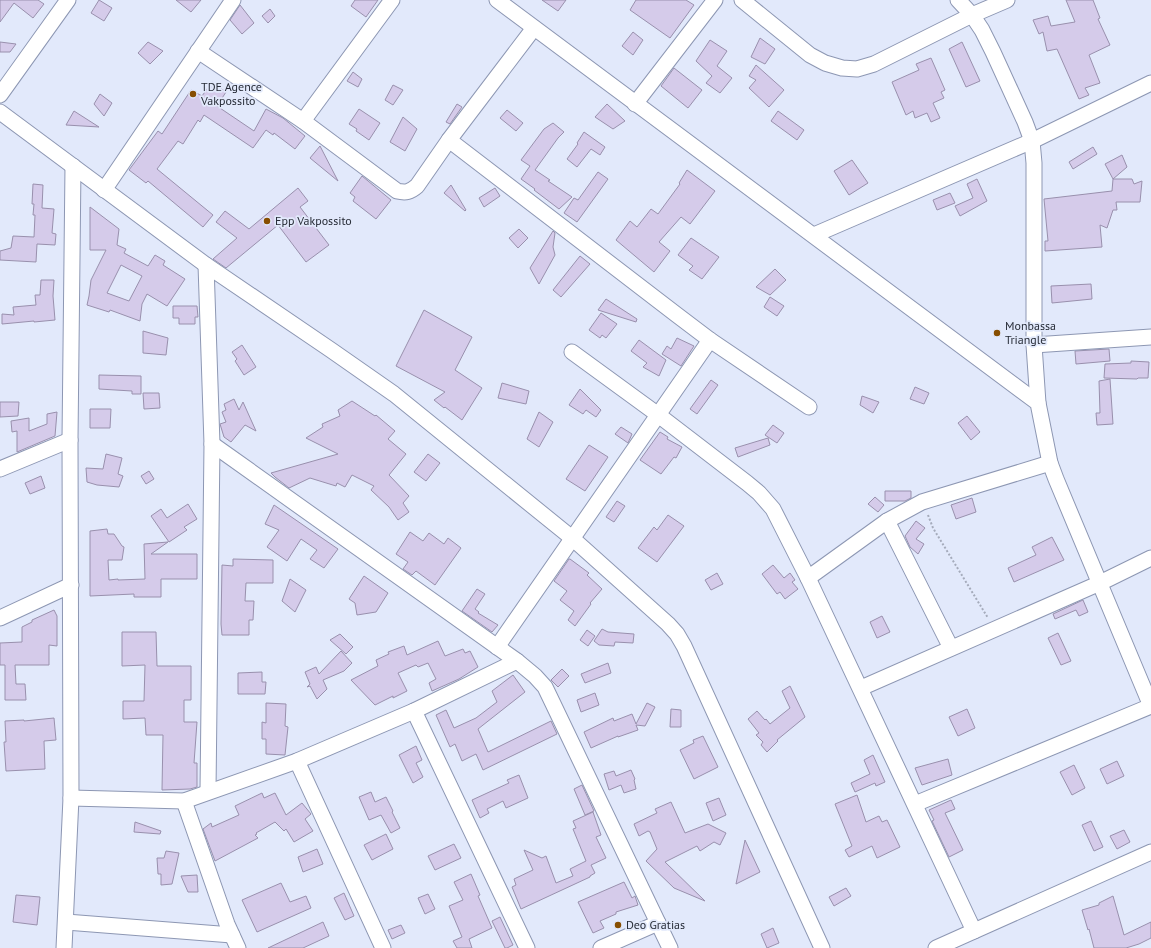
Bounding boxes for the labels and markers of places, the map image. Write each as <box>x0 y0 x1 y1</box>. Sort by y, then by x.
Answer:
place label: TDE Agence Vakpossito <box>200 79 262 108</box>
marker: TDE Agence Vakpossito <box>188 89 198 99</box>
place label: Epp Vakpossito <box>275 213 352 228</box>
marker: Epp Vakpossito <box>262 216 272 226</box>
place label: Monbassa Triangle <box>1005 318 1056 347</box>
marker: Monbassa Triangle <box>992 328 1002 338</box>
place label: Deo Gratias <box>626 917 685 932</box>
marker: Deo Gratias <box>613 920 623 930</box>

